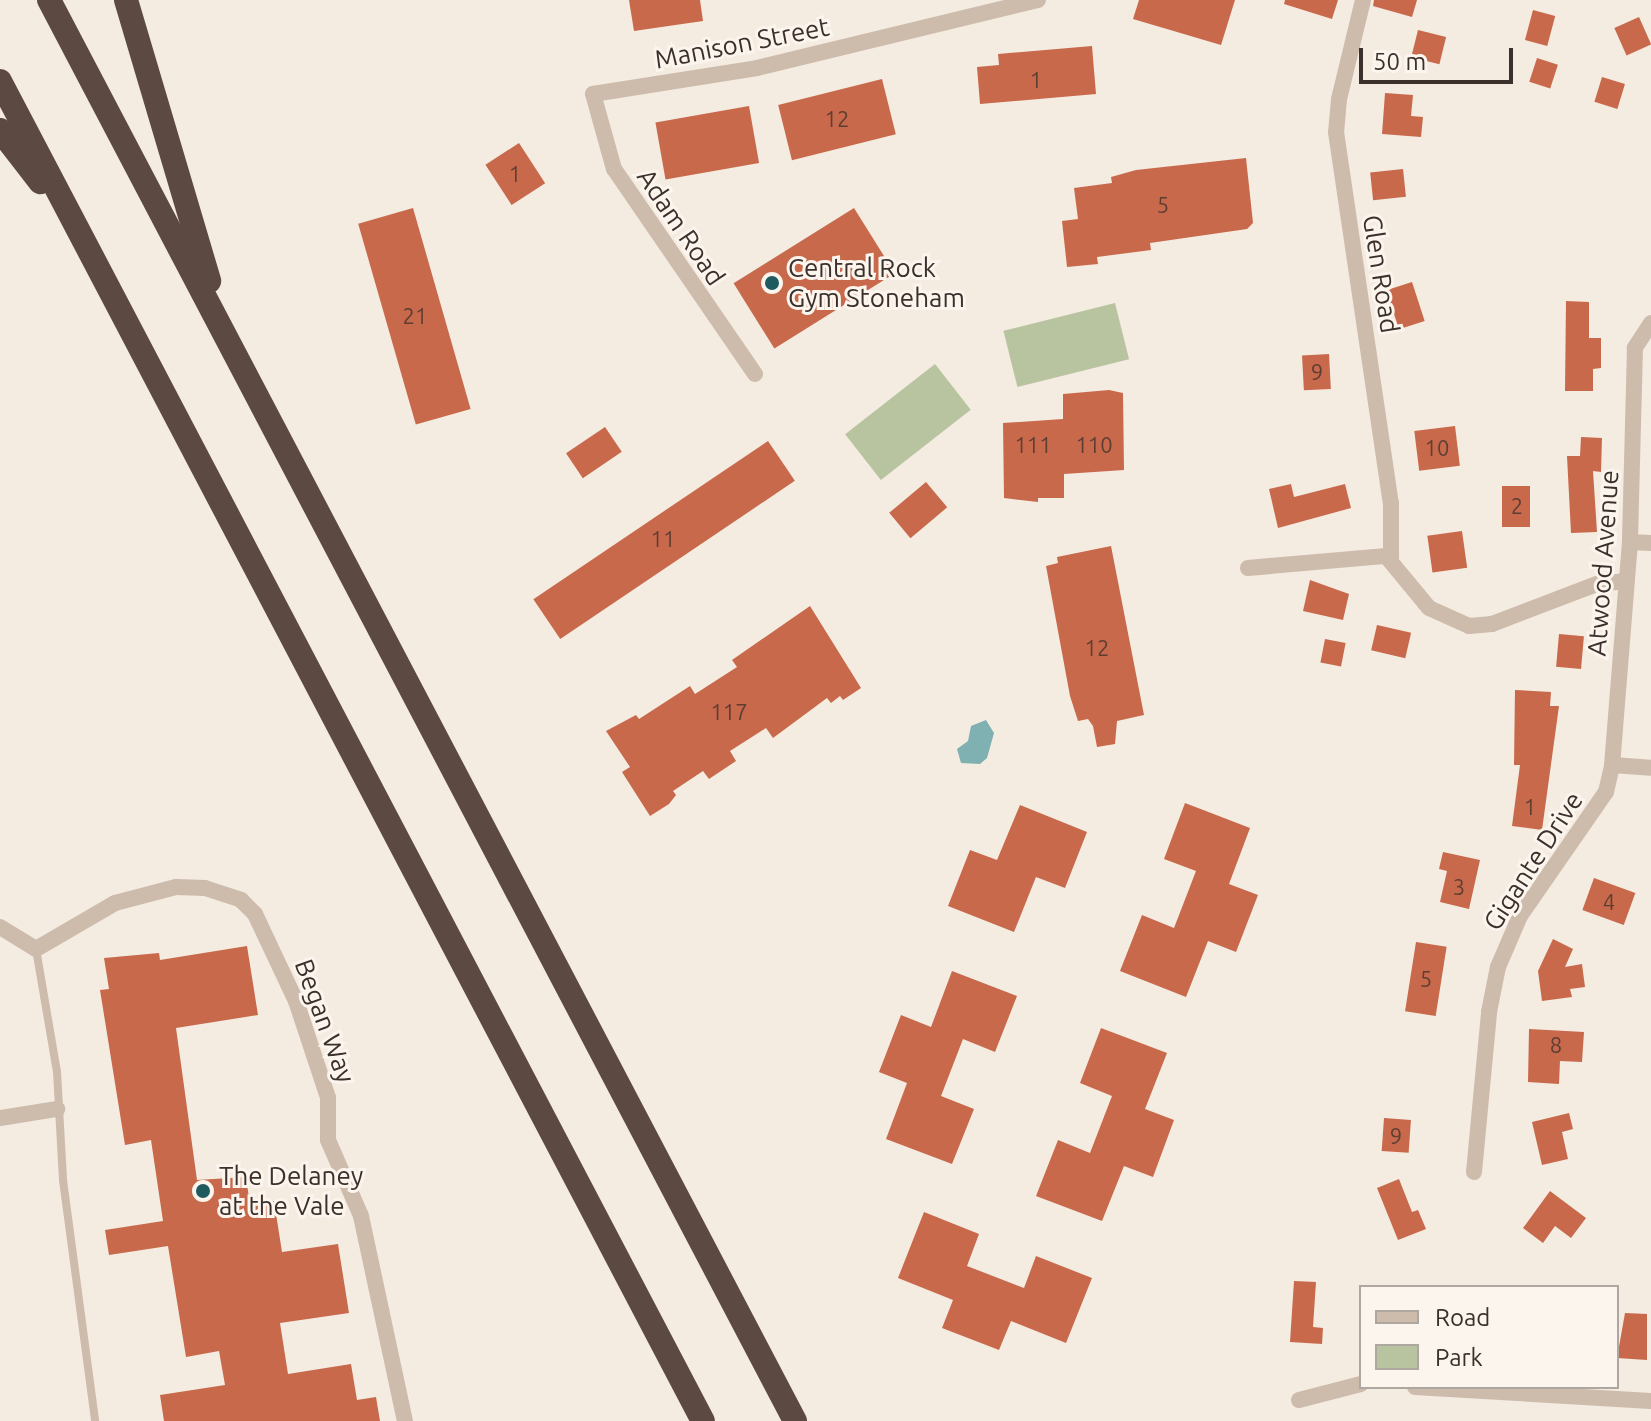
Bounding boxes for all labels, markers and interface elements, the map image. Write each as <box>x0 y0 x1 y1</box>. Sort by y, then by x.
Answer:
street label: Manison Street <box>652 11 832 75</box>
scale bar <box>1363 32 1517 82</box>
text: 50 m <box>1373 48 1426 75</box>
house number: 1 <box>1030 67 1042 93</box>
house number: 12 <box>825 106 849 132</box>
house number: 1 <box>509 161 521 187</box>
street label: Adam Road <box>631 163 731 291</box>
house number: 5 <box>1157 192 1169 218</box>
street label: Glen Road <box>1356 213 1406 335</box>
place label: Central Rock Gym Stoneham <box>788 252 965 314</box>
marker: Central Rock Gym Stoneham <box>763 274 781 292</box>
house number: 21 <box>403 303 427 329</box>
house number: 9 <box>1311 359 1323 385</box>
house number: 111 <box>1014 432 1052 458</box>
house number: 110 <box>1075 432 1113 458</box>
house number: 10 <box>1425 435 1449 461</box>
street label: Atwood Avenue <box>1581 469 1625 657</box>
house number: 2 <box>1511 493 1523 519</box>
house number: 11 <box>651 526 675 552</box>
house number: 12 <box>1085 635 1109 661</box>
house number: 117 <box>710 699 748 725</box>
street label: Gigante Drive <box>1477 786 1589 936</box>
house number: 1 <box>1524 794 1536 820</box>
house number: 3 <box>1453 874 1465 900</box>
house number: 4 <box>1603 889 1615 915</box>
street label: Began Way <box>288 955 362 1087</box>
house number: 5 <box>1420 966 1432 992</box>
house number: 8 <box>1550 1032 1562 1058</box>
house number: 9 <box>1390 1123 1402 1149</box>
place label: The Delaney at the Vale <box>219 1160 363 1222</box>
marker: The Delaney at the Vale <box>194 1182 212 1200</box>
legend <box>1359 1285 1619 1389</box>
text: Road <box>1435 1304 1490 1331</box>
text: Park <box>1435 1344 1483 1371</box>

